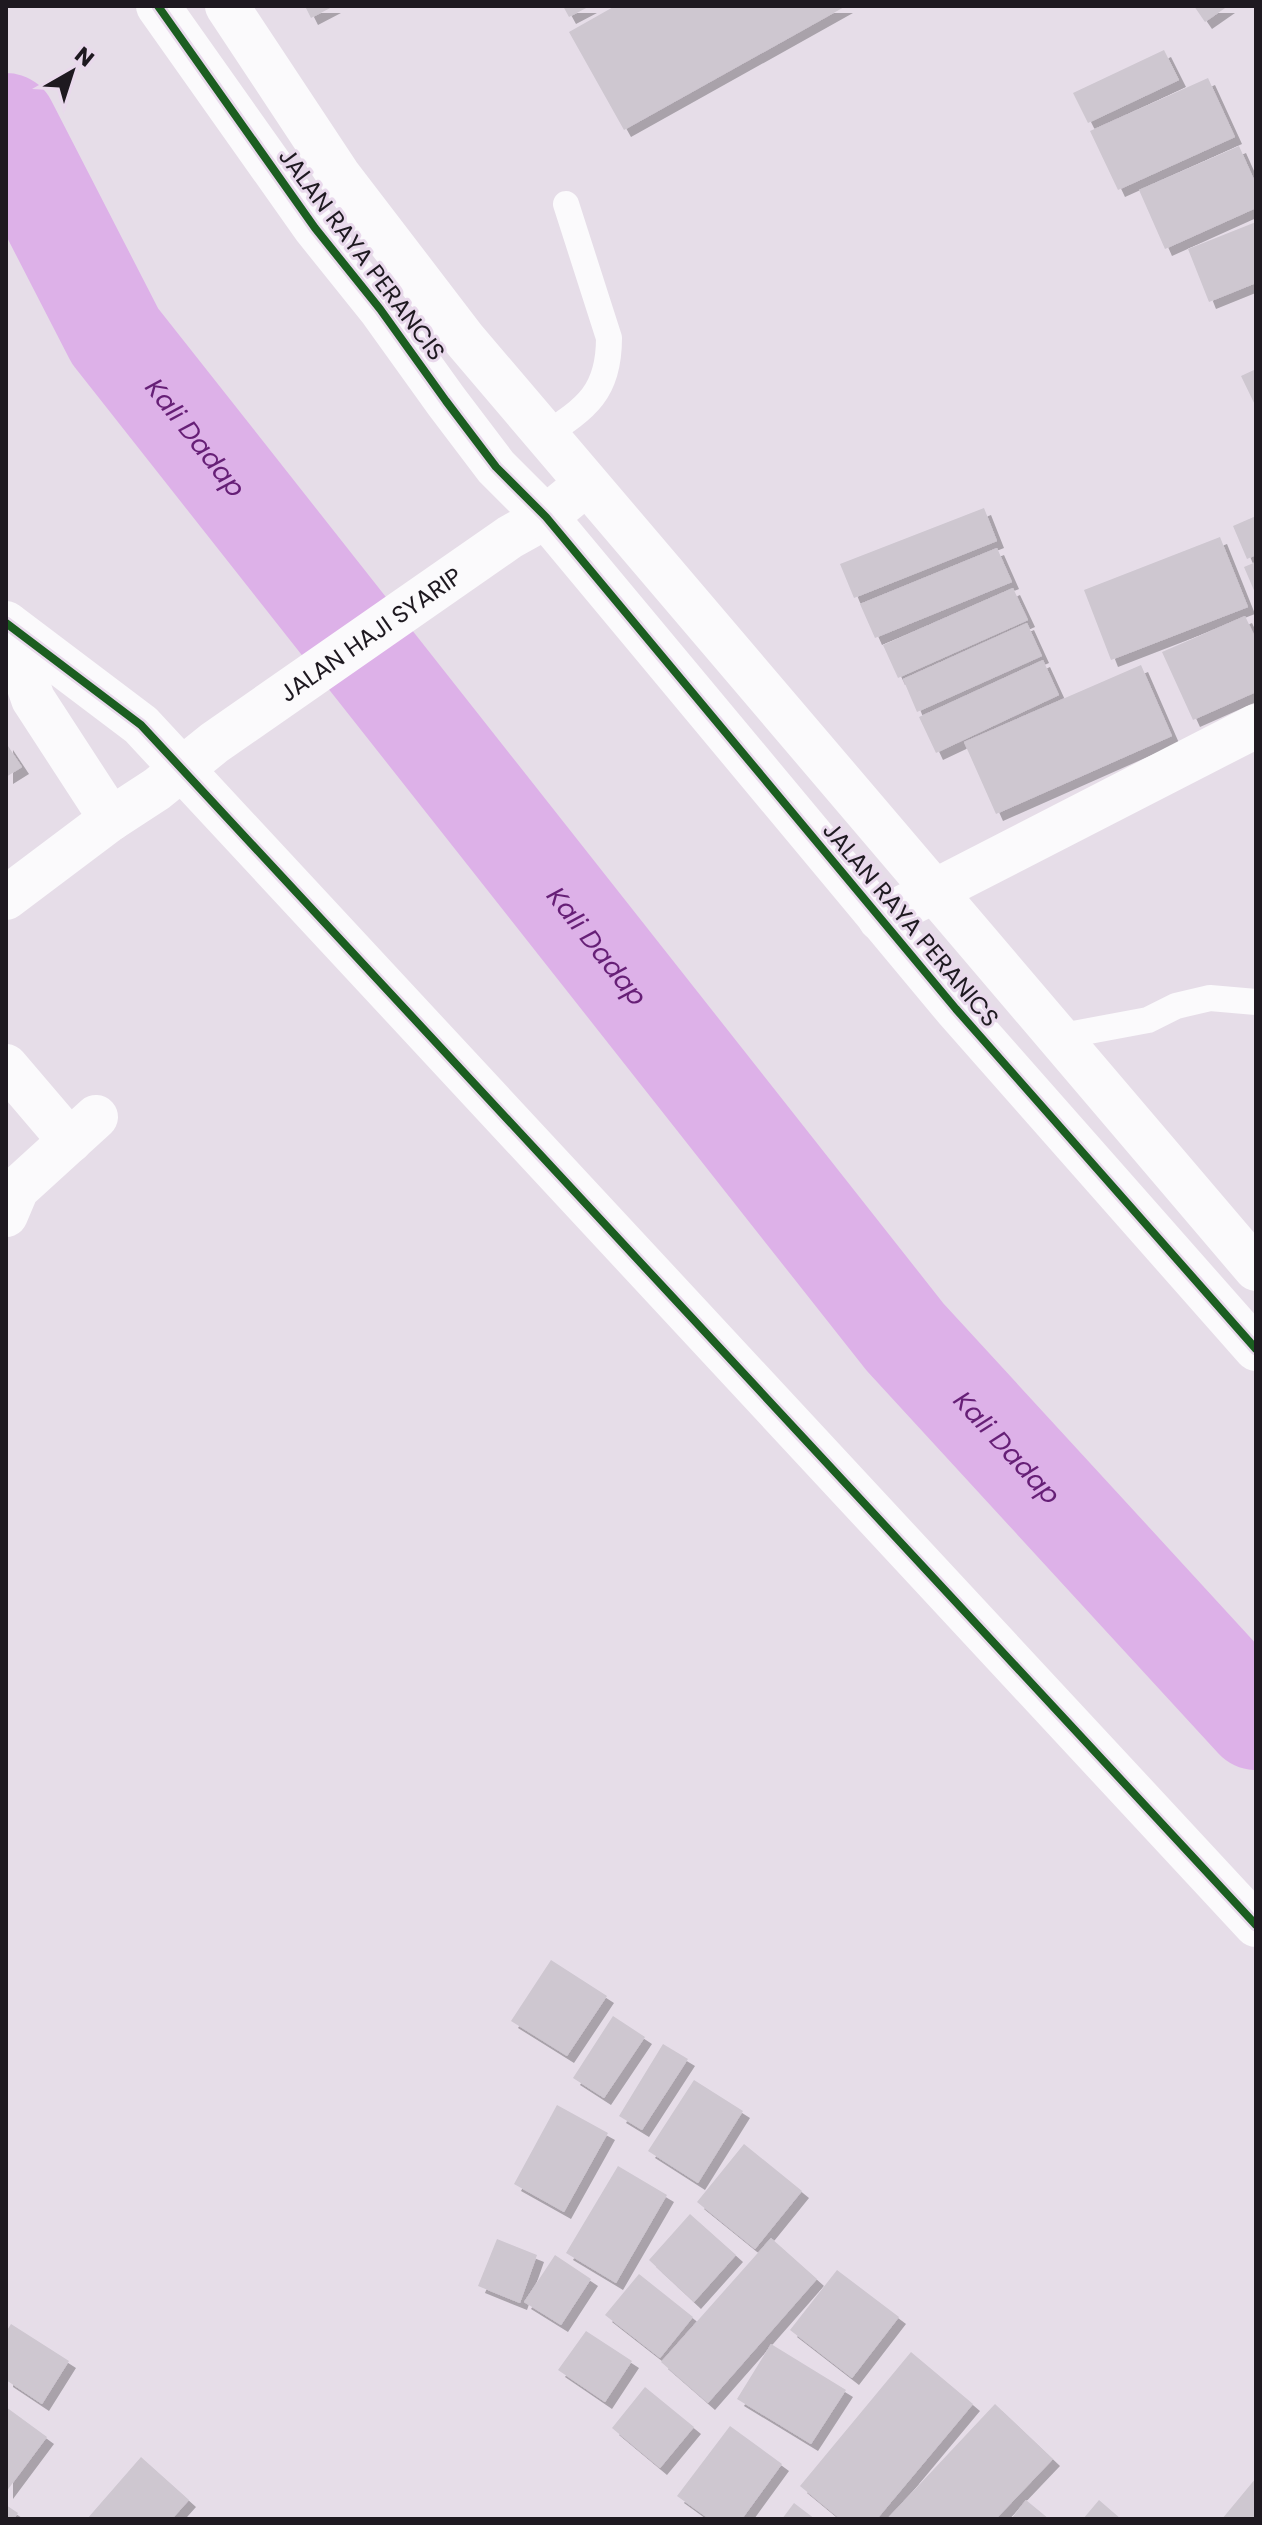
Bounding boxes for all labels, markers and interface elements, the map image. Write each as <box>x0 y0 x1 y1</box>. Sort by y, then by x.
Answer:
north arrow <box>32 32 112 112</box>
text: N <box>68 40 100 74</box>
street label: JALAN RAYA PERANCIS <box>271 141 453 367</box>
water label: Kali Dadap <box>137 371 254 505</box>
street label: JALAN HAJI SYARIP <box>273 559 468 709</box>
street label: JALAN RAYA PERANICS <box>815 814 1007 1034</box>
water label: Kali Dadap <box>539 879 655 1013</box>
water label: Kali Dadap <box>945 1383 1068 1512</box>

